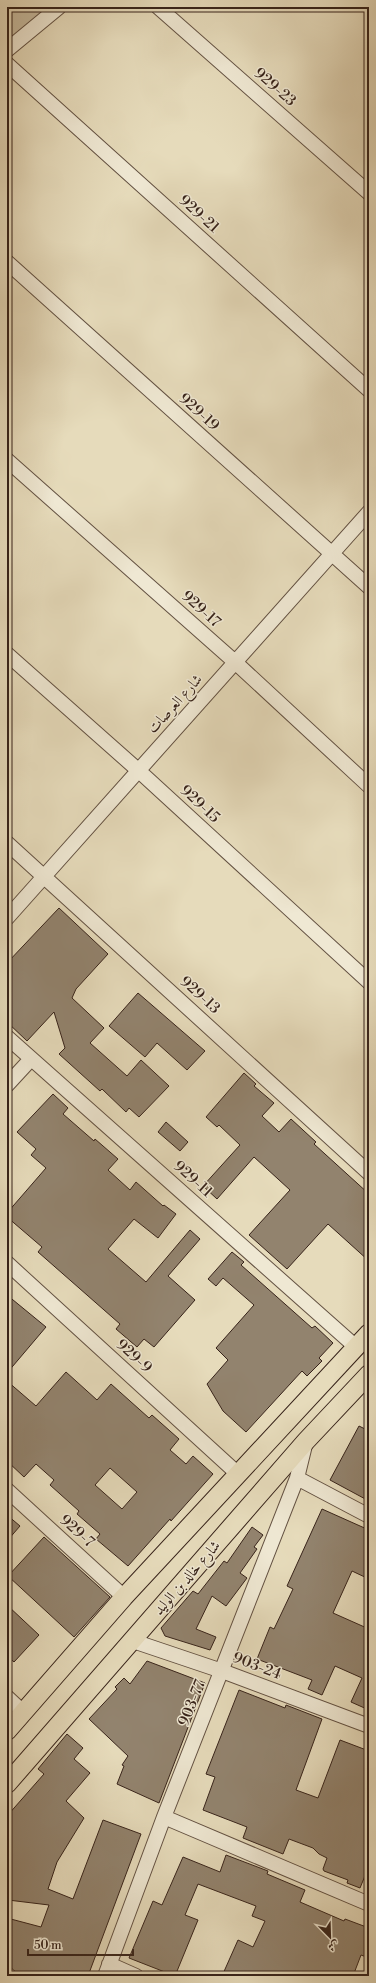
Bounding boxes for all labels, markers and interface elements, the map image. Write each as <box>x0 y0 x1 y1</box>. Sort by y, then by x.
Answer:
street label: 929-23 <box>250 64 300 110</box>
street label: 929-21 <box>175 191 224 237</box>
street label: 929-19 <box>175 389 223 435</box>
street label: 929-17 <box>178 587 225 632</box>
street label: شارع العرصات <box>143 670 209 740</box>
street label: 929-15 <box>176 781 224 827</box>
street label: 929-13 <box>176 972 224 1018</box>
street label: 929-11 <box>170 1157 217 1202</box>
street label: 929-9 <box>112 1335 156 1377</box>
street label: 929-7 <box>56 1510 99 1552</box>
street label: شارع خالد بن الوليد <box>149 1537 227 1621</box>
street label: 903-24 <box>230 1648 284 1684</box>
street label: 903-77 <box>174 1677 210 1729</box>
north arrow <box>310 1917 350 1957</box>
scale bar <box>28 1931 133 1957</box>
text: ش <box>326 1937 341 1954</box>
text: 50 m <box>34 1938 62 1953</box>

